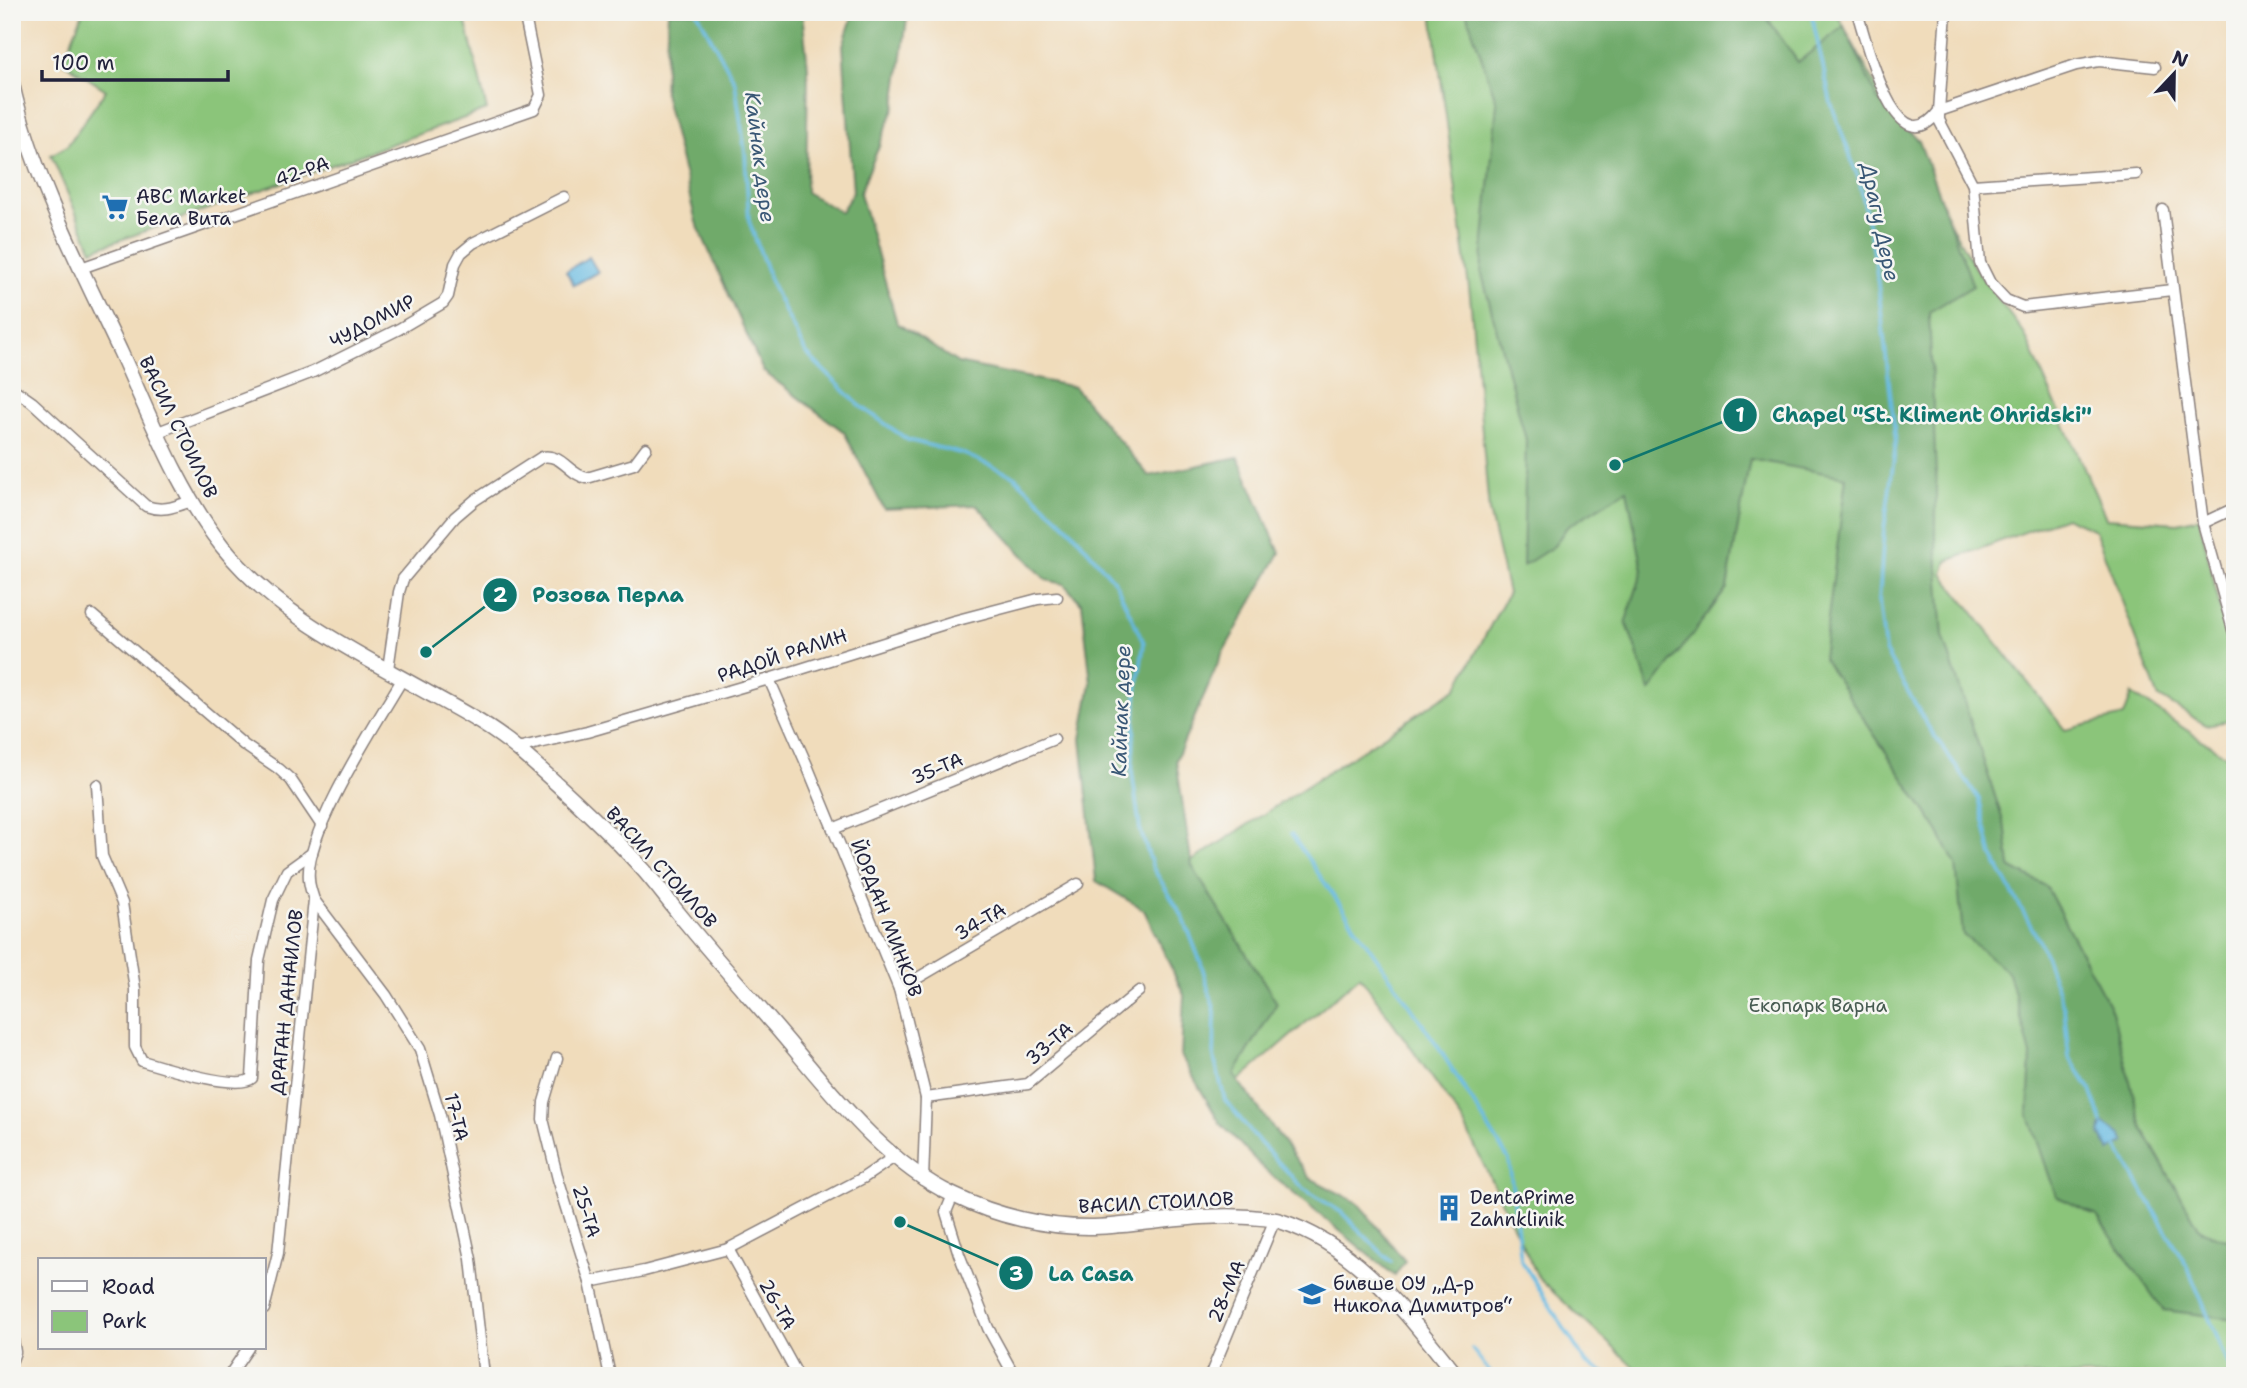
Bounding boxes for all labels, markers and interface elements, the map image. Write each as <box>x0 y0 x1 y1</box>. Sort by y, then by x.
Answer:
scale bar <box>42 38 228 82</box>
north arrow <box>2138 38 2208 108</box>
text: N <box>2169 44 2192 73</box>
text: 100 m <box>52 49 115 77</box>
water label: Кайнак дере <box>738 90 782 224</box>
street label: 42-РА <box>272 151 333 192</box>
water label: Драгу Дере <box>1853 158 1906 284</box>
place label: ABC Market Бела Вита <box>136 184 246 231</box>
supermarket icon: ABC Market Бела Вита <box>100 192 130 222</box>
street label: ЧУДОМИР <box>325 289 419 354</box>
street label: ВАСИЛ СТОИЛОВ <box>133 352 224 503</box>
callout: Chapel "St. Kliment Ohridski" <box>1723 394 2106 436</box>
text: 1 <box>1735 401 1745 429</box>
text: Chapel "St. Kliment Ohridski" <box>1772 401 2092 429</box>
callout: Розова Перла <box>483 574 697 616</box>
text: 2 <box>493 581 508 609</box>
text: Розова Перла <box>532 581 684 609</box>
street label: РАДОЙ РАЛИН <box>714 623 850 688</box>
water label: Кайнак дере <box>1105 645 1137 777</box>
street label: 35-ТА <box>908 747 967 790</box>
street label: ВАСИЛ СТОИЛОВ <box>600 801 723 933</box>
street label: ЙОРДАН МИНКОВ <box>845 836 928 1001</box>
street label: 34-ТА <box>950 897 1011 946</box>
street label: ДРАГАН ДАНАИЛОВ <box>264 908 309 1096</box>
park label: Екопарк Варна <box>1749 993 1888 1018</box>
street label: 33-ТА <box>1020 1016 1078 1070</box>
street label: 17-ТА <box>438 1090 475 1144</box>
street label: 25-ТА <box>567 1182 606 1241</box>
place label: DentaPrime Zahnklinik <box>1470 1185 1575 1232</box>
street label: ВАСИЛ СТОИЛОВ <box>1078 1186 1234 1219</box>
building icon: DentaPrime Zahnklinik <box>1434 1193 1464 1223</box>
callout: La Casa <box>999 1252 1147 1294</box>
street label: 28-МА <box>1202 1256 1251 1326</box>
legend <box>38 1258 266 1350</box>
text: 3 <box>1009 1260 1023 1288</box>
text: La Casa <box>1048 1260 1134 1288</box>
place label: бивше ОУ „Д-р Никола Димитров“ <box>1333 1271 1512 1318</box>
text: Road <box>102 1273 155 1301</box>
street label: 26-ТА <box>753 1274 802 1334</box>
school or university icon: бивше ОУ „Д-р Никола Димитров“ <box>1297 1279 1327 1309</box>
text: Park <box>102 1307 147 1335</box>

